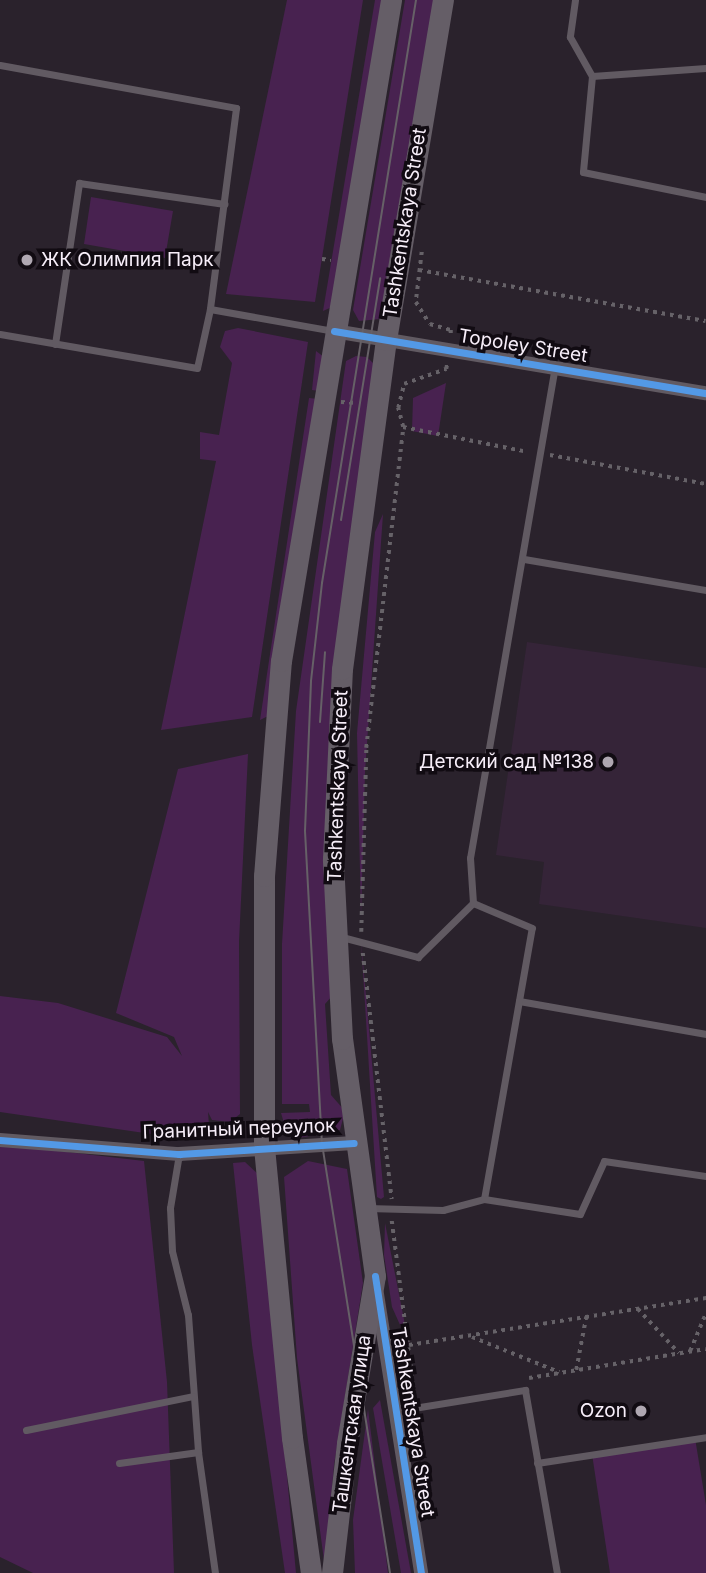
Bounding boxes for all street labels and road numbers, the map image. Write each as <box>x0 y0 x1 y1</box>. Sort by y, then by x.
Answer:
street label: Tashkentskaya Street <box>379 126 431 320</box>
street label: Topoley Street <box>457 325 589 367</box>
street label: Tashkentskaya Street <box>323 690 353 882</box>
street label: Гранитный переулок <box>142 1114 336 1144</box>
street label: Tashkentskaya Street <box>387 1325 439 1519</box>
street label: Ташкентская улица <box>328 1334 376 1514</box>

